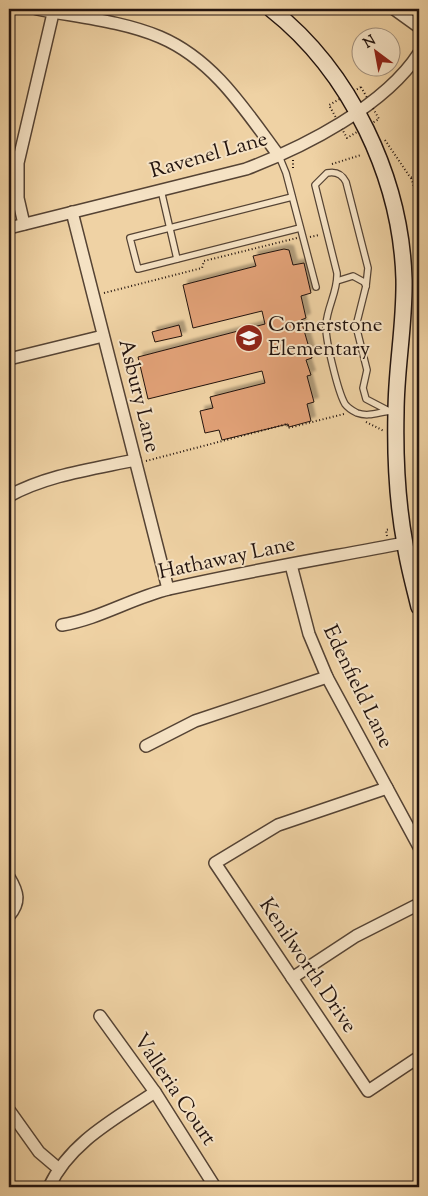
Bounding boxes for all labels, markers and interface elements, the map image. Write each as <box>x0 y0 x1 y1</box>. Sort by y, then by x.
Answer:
north arrow <box>350 28 400 78</box>
text: N <box>360 31 380 54</box>
street label: Ravenel Lane <box>147 125 271 187</box>
place label: Cornerstone Elementary <box>268 311 382 365</box>
school or university icon: Cornerstone Elementary <box>234 323 264 353</box>
street label: Asbury Lane <box>109 336 167 456</box>
street label: Hathaway Lane <box>156 530 298 588</box>
street label: Edenfield Lane <box>314 620 400 754</box>
street label: Kenilworth Drive <box>251 893 363 1039</box>
street label: Valleria Court <box>125 1028 223 1152</box>

